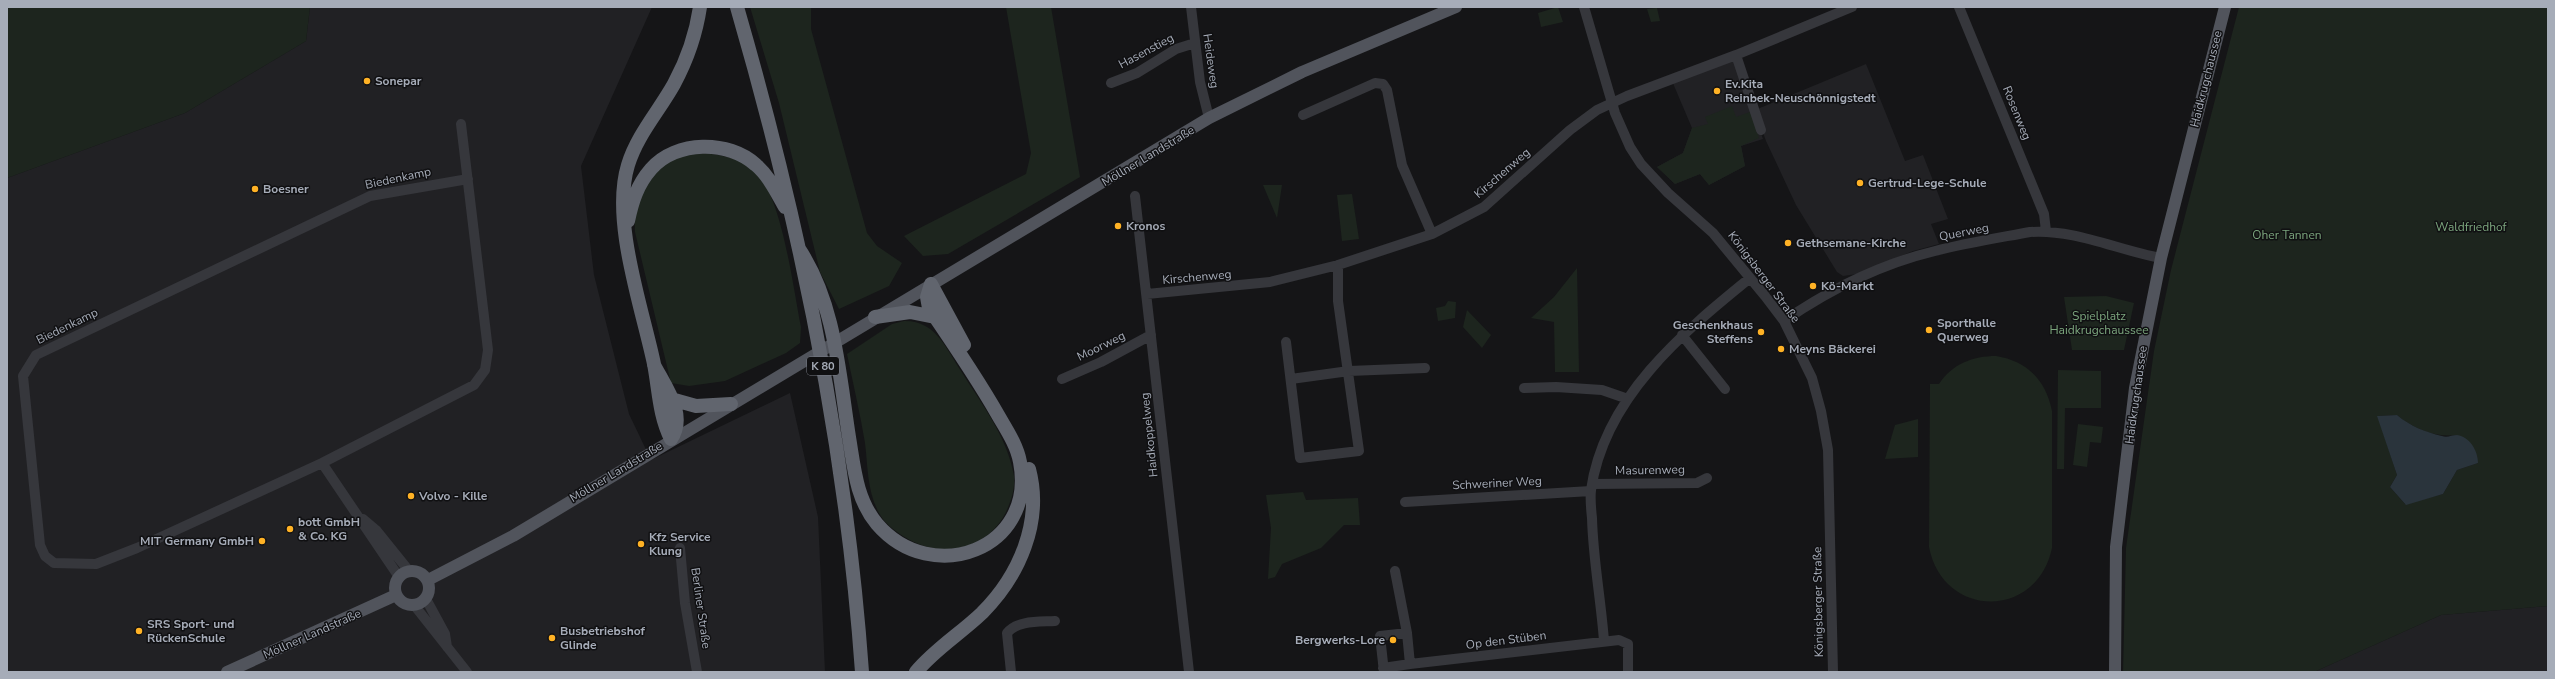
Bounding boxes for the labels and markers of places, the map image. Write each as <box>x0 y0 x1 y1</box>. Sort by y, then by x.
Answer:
place label: Sonepar <box>375 73 422 89</box>
marker: Sonepar <box>362 76 372 86</box>
place label: Ev.Kita Reinbek-Neuschönnigstedt <box>1725 76 1876 106</box>
marker: Ev.Kita Reinbek-Neuschönnigstedt <box>1712 86 1722 96</box>
place label: Gertrud-Lege-Schule <box>1868 175 1987 191</box>
marker: Gertrud-Lege-Schule <box>1855 178 1865 188</box>
place label: Boesner <box>263 181 309 197</box>
marker: Boesner <box>250 184 260 194</box>
place label: Kronos <box>1126 218 1165 234</box>
marker: Kronos <box>1113 221 1123 231</box>
place label: Gethsemane-Kirche <box>1796 235 1907 251</box>
marker: Gethsemane-Kirche <box>1783 238 1793 248</box>
place label: Kö-Markt <box>1821 278 1874 294</box>
marker: Kö-Markt <box>1808 281 1818 291</box>
place label: Sporthalle Querweg <box>1937 315 1997 345</box>
place label: Geschenkhaus Steffens <box>1673 317 1753 347</box>
marker: Sporthalle Querweg <box>1924 325 1934 335</box>
marker: Geschenkhaus Steffens <box>1756 327 1766 337</box>
place label: Meyns Bäckerei <box>1789 341 1876 357</box>
marker: Meyns Bäckerei <box>1776 344 1786 354</box>
place label: Volvo - Kille <box>418 488 488 504</box>
marker: Volvo - Kille <box>406 491 416 501</box>
place label: bott GmbH & Co. KG <box>298 514 360 544</box>
marker: bott GmbH & Co. KG <box>285 524 295 534</box>
place label: Kfz Service Klung <box>649 529 711 559</box>
place label: MIT Germany GmbH <box>140 533 254 549</box>
marker: MIT Germany GmbH <box>257 536 267 546</box>
marker: Kfz Service Klung <box>636 539 646 549</box>
place label: SRS Sport- und RückenSchule <box>147 616 234 646</box>
place label: Busbetriebshof Glinde <box>560 623 646 653</box>
marker: SRS Sport- und RückenSchule <box>134 626 144 636</box>
place label: Bergwerks-Lore <box>1295 632 1385 648</box>
marker: Busbetriebshof Glinde <box>547 633 557 643</box>
marker: Bergwerks-Lore <box>1388 635 1398 645</box>

